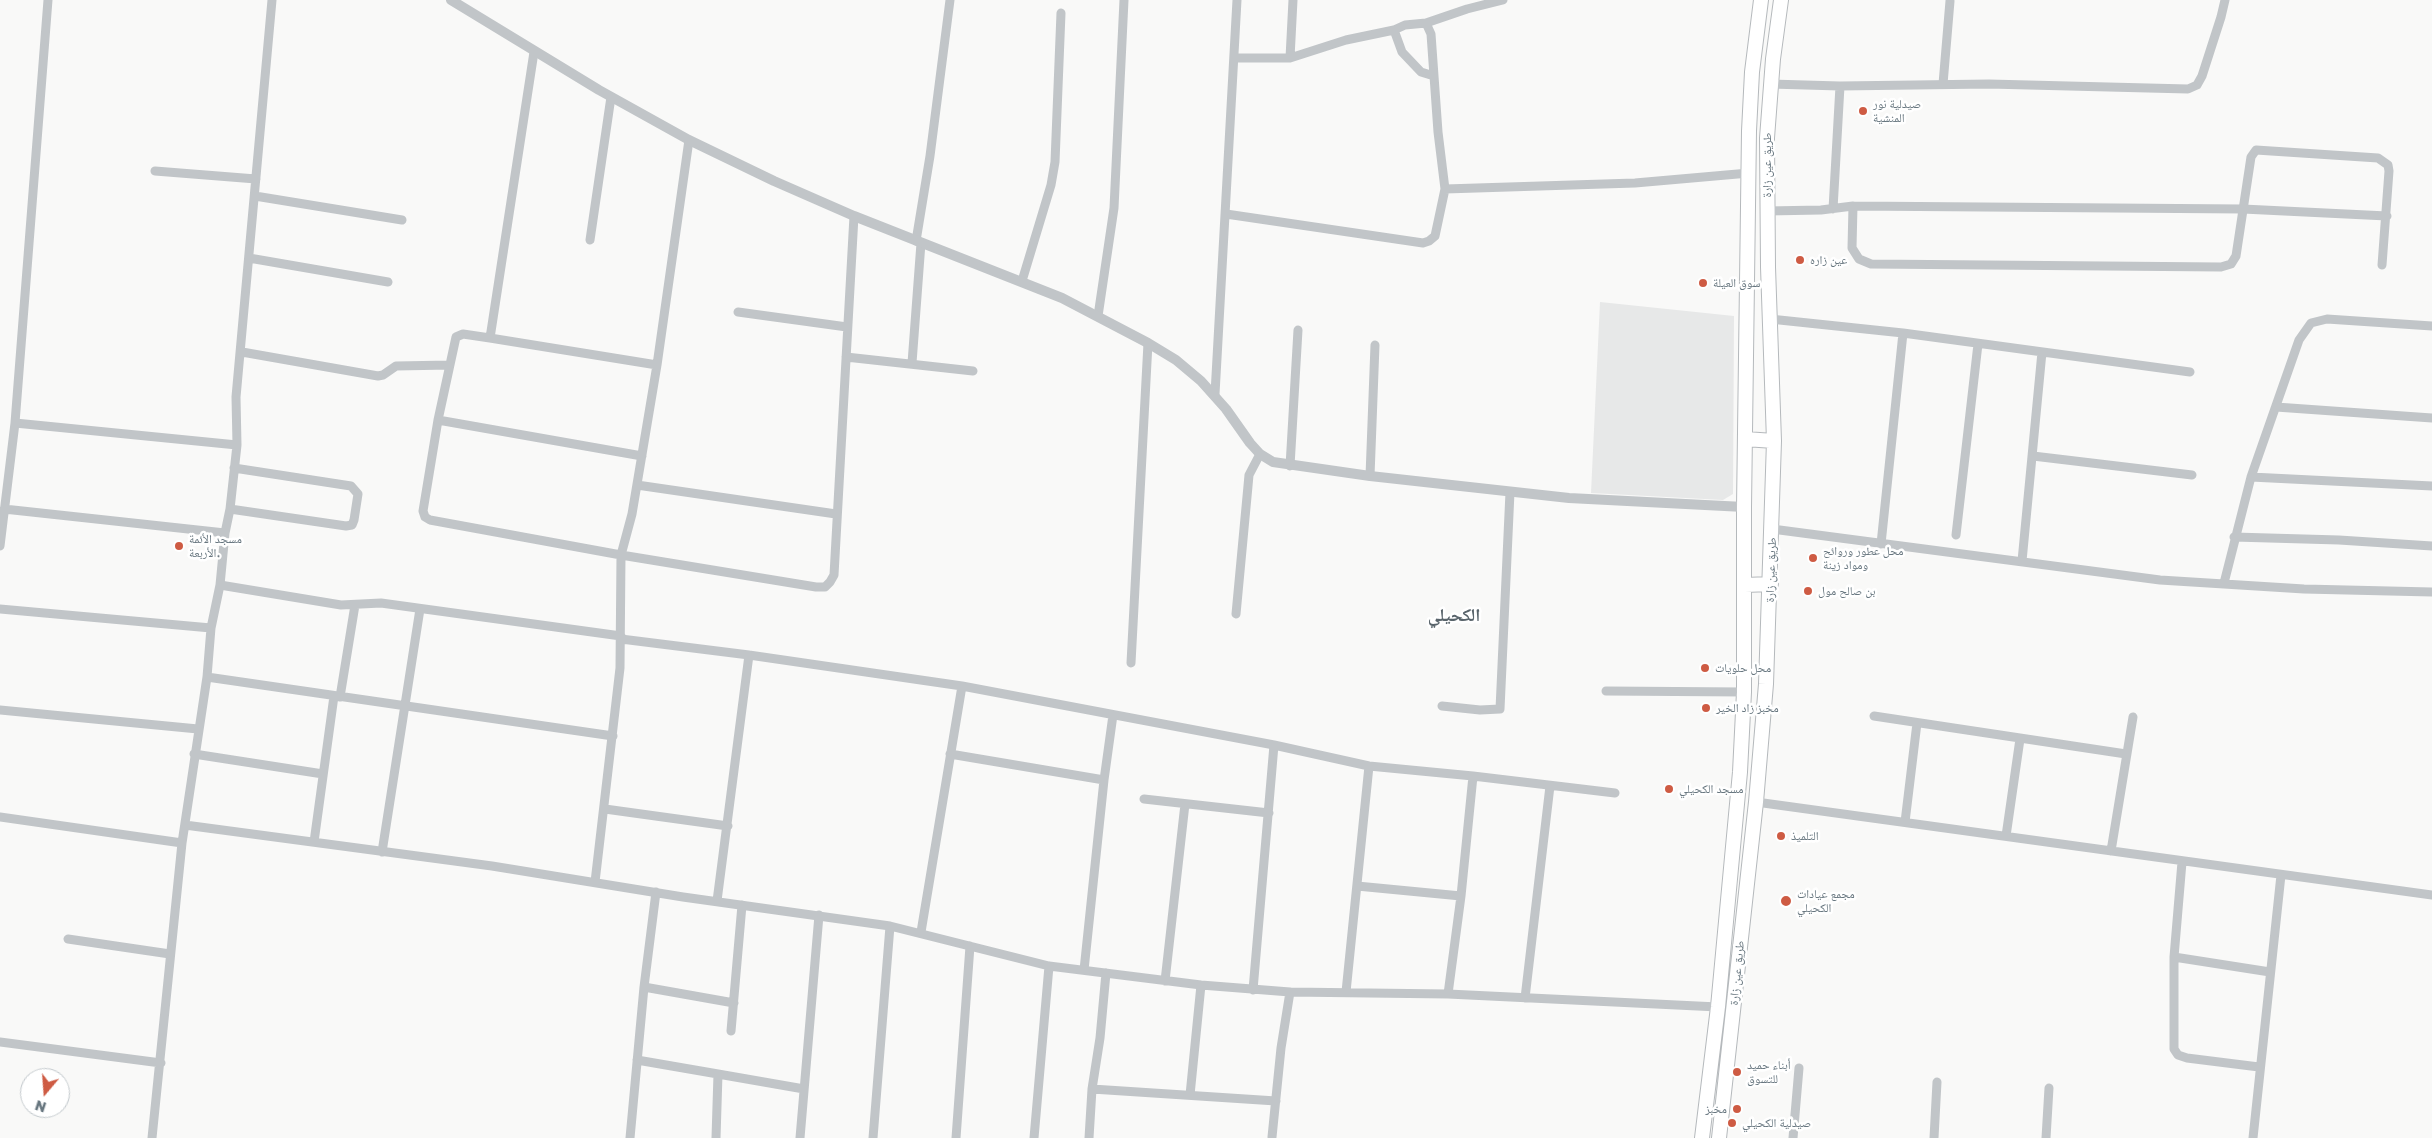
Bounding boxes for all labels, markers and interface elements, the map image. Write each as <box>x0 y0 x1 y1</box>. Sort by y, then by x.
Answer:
place label: صيدلية نور المنشية <box>1873 97 1921 125</box>
marker: صيدلية نور المنشية <box>1857 105 1869 117</box>
street label: طريق عين زارة <box>1760 132 1774 198</box>
place label: عين زاره <box>1810 253 1847 267</box>
marker: عين زاره <box>1794 254 1806 266</box>
place label: سوق العيلة <box>1713 276 1760 290</box>
marker: سوق العيلة <box>1697 277 1709 289</box>
place label: مسجد الأئمة الأربعة. <box>189 532 242 560</box>
street label: طريق عين زارة <box>1763 537 1779 603</box>
marker: مسجد الأئمة الأربعة. <box>173 540 185 552</box>
place label: محل عطور وروائح ومواد زينة <box>1823 544 1903 572</box>
marker: محل عطور وروائح ومواد زينة <box>1807 552 1819 564</box>
place label: بن صالح مول <box>1818 584 1876 598</box>
marker: بن صالح مول <box>1802 585 1814 597</box>
district label: الكحيلي <box>1428 604 1480 626</box>
place label: محل حلويات <box>1715 661 1771 675</box>
marker: محل حلويات <box>1699 662 1711 674</box>
place label: مخبز زاد الخير <box>1716 701 1779 715</box>
marker: مخبز زاد الخير <box>1700 702 1712 714</box>
place label: مسجد الكحيلي <box>1679 782 1744 796</box>
marker: مسجد الكحيلي <box>1663 783 1675 795</box>
place label: التلميذ <box>1791 829 1819 843</box>
marker: التلميذ <box>1775 830 1787 842</box>
place label: مجمع عيادات الكحيلي <box>1797 887 1855 915</box>
marker: مجمع عيادات الكحيلي <box>1779 894 1793 908</box>
street label: طريق عين زارة <box>1726 940 1748 1006</box>
place label: أبناء حميد للتسوق <box>1747 1058 1791 1086</box>
marker: أبناء حميد للتسوق <box>1731 1066 1743 1078</box>
north arrow <box>20 1068 70 1118</box>
text: N <box>33 1097 48 1117</box>
place label: مخبز <box>1705 1102 1727 1116</box>
marker: مخبز <box>1731 1103 1743 1115</box>
place label: صيدلية الكحيلي <box>1742 1116 1811 1130</box>
marker: صيدلية الكحيلي <box>1726 1117 1738 1129</box>

